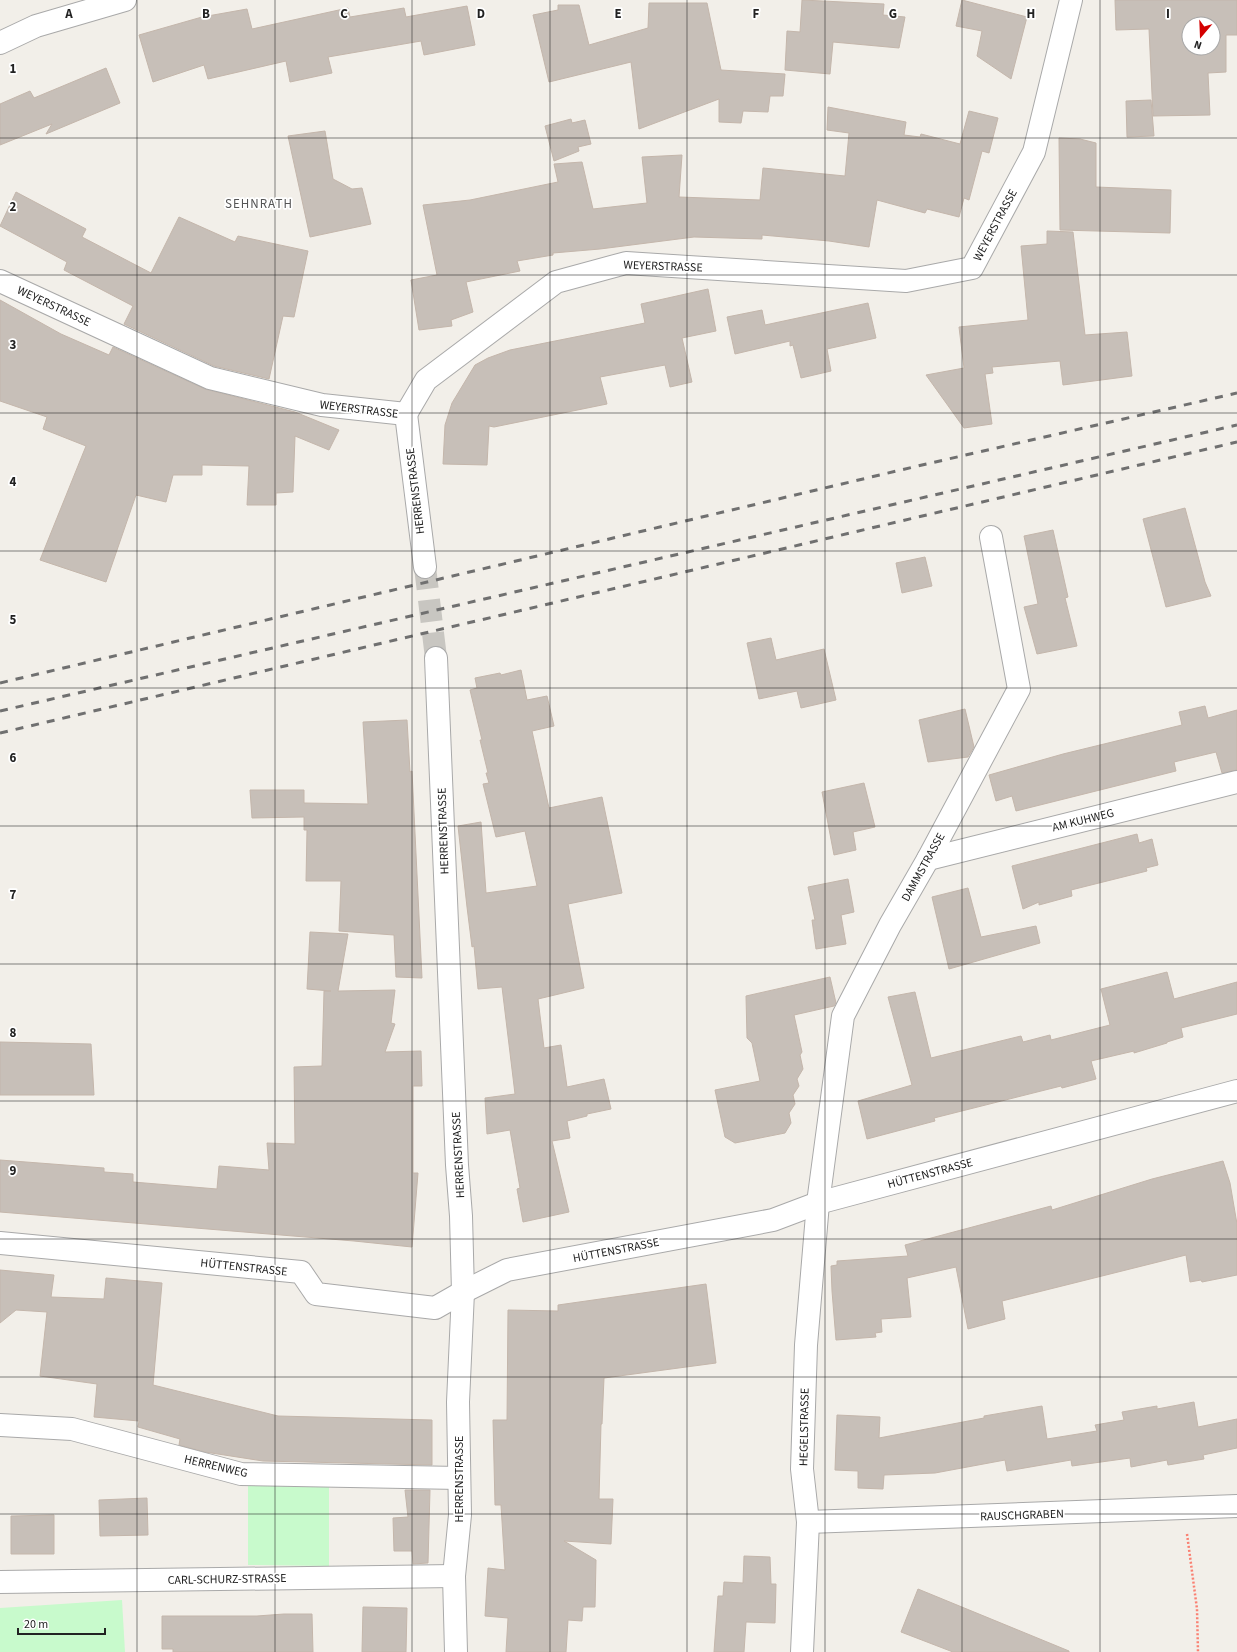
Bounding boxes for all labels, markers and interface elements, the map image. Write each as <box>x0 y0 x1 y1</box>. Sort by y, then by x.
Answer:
text: A <box>64 5 73 23</box>
text: B <box>202 5 210 23</box>
text: C <box>340 5 348 23</box>
text: D <box>477 5 485 23</box>
text: E <box>614 5 622 23</box>
text: F <box>753 5 760 23</box>
text: G <box>889 5 897 23</box>
text: H <box>1027 5 1035 23</box>
text: I <box>1166 5 1170 23</box>
north arrow <box>1181 16 1221 56</box>
text: N <box>1192 37 1204 53</box>
text: 1 <box>10 60 17 78</box>
street label: WEYERSTRASSE <box>969 186 1022 264</box>
district label: SEHNRATH <box>225 195 293 213</box>
text: 2 <box>10 198 17 216</box>
street label: WEYERSTRASSE <box>623 257 703 276</box>
street label: WEYERSTRASSE <box>14 282 93 331</box>
text: 3 <box>10 336 17 354</box>
street label: WEYERSTRASSE <box>319 396 399 423</box>
street label: HERRENSTRASSE <box>402 447 429 535</box>
text: 4 <box>10 473 17 491</box>
text: 5 <box>10 611 17 629</box>
text: 6 <box>10 749 17 767</box>
street label: HERRENSTRASSE <box>433 787 454 875</box>
street label: AM KUHWEG <box>1050 805 1116 836</box>
street label: DAMMSTRASSE <box>898 830 949 905</box>
text: 7 <box>10 886 17 904</box>
text: 8 <box>10 1024 17 1042</box>
street label: HERRENSTRASSE <box>448 1111 469 1199</box>
street label: HÜTTENSTRASSE <box>886 1154 975 1193</box>
text: 9 <box>10 1162 17 1180</box>
street label: HÜTTENSTRASSE <box>572 1234 661 1267</box>
street label: HÜTTENSTRASSE <box>200 1254 288 1281</box>
street label: HEGELSTRASSE <box>795 1388 814 1466</box>
street label: HERRENSTRASSE <box>451 1436 468 1522</box>
street label: HERRENWEG <box>182 1451 249 1482</box>
street label: RAUSCHGRABEN <box>980 1506 1064 1525</box>
street label: CARL-SCHURZ-STRASSE <box>167 1570 287 1589</box>
scale bar <box>18 1610 105 1636</box>
text: 20 m <box>24 1616 48 1633</box>

